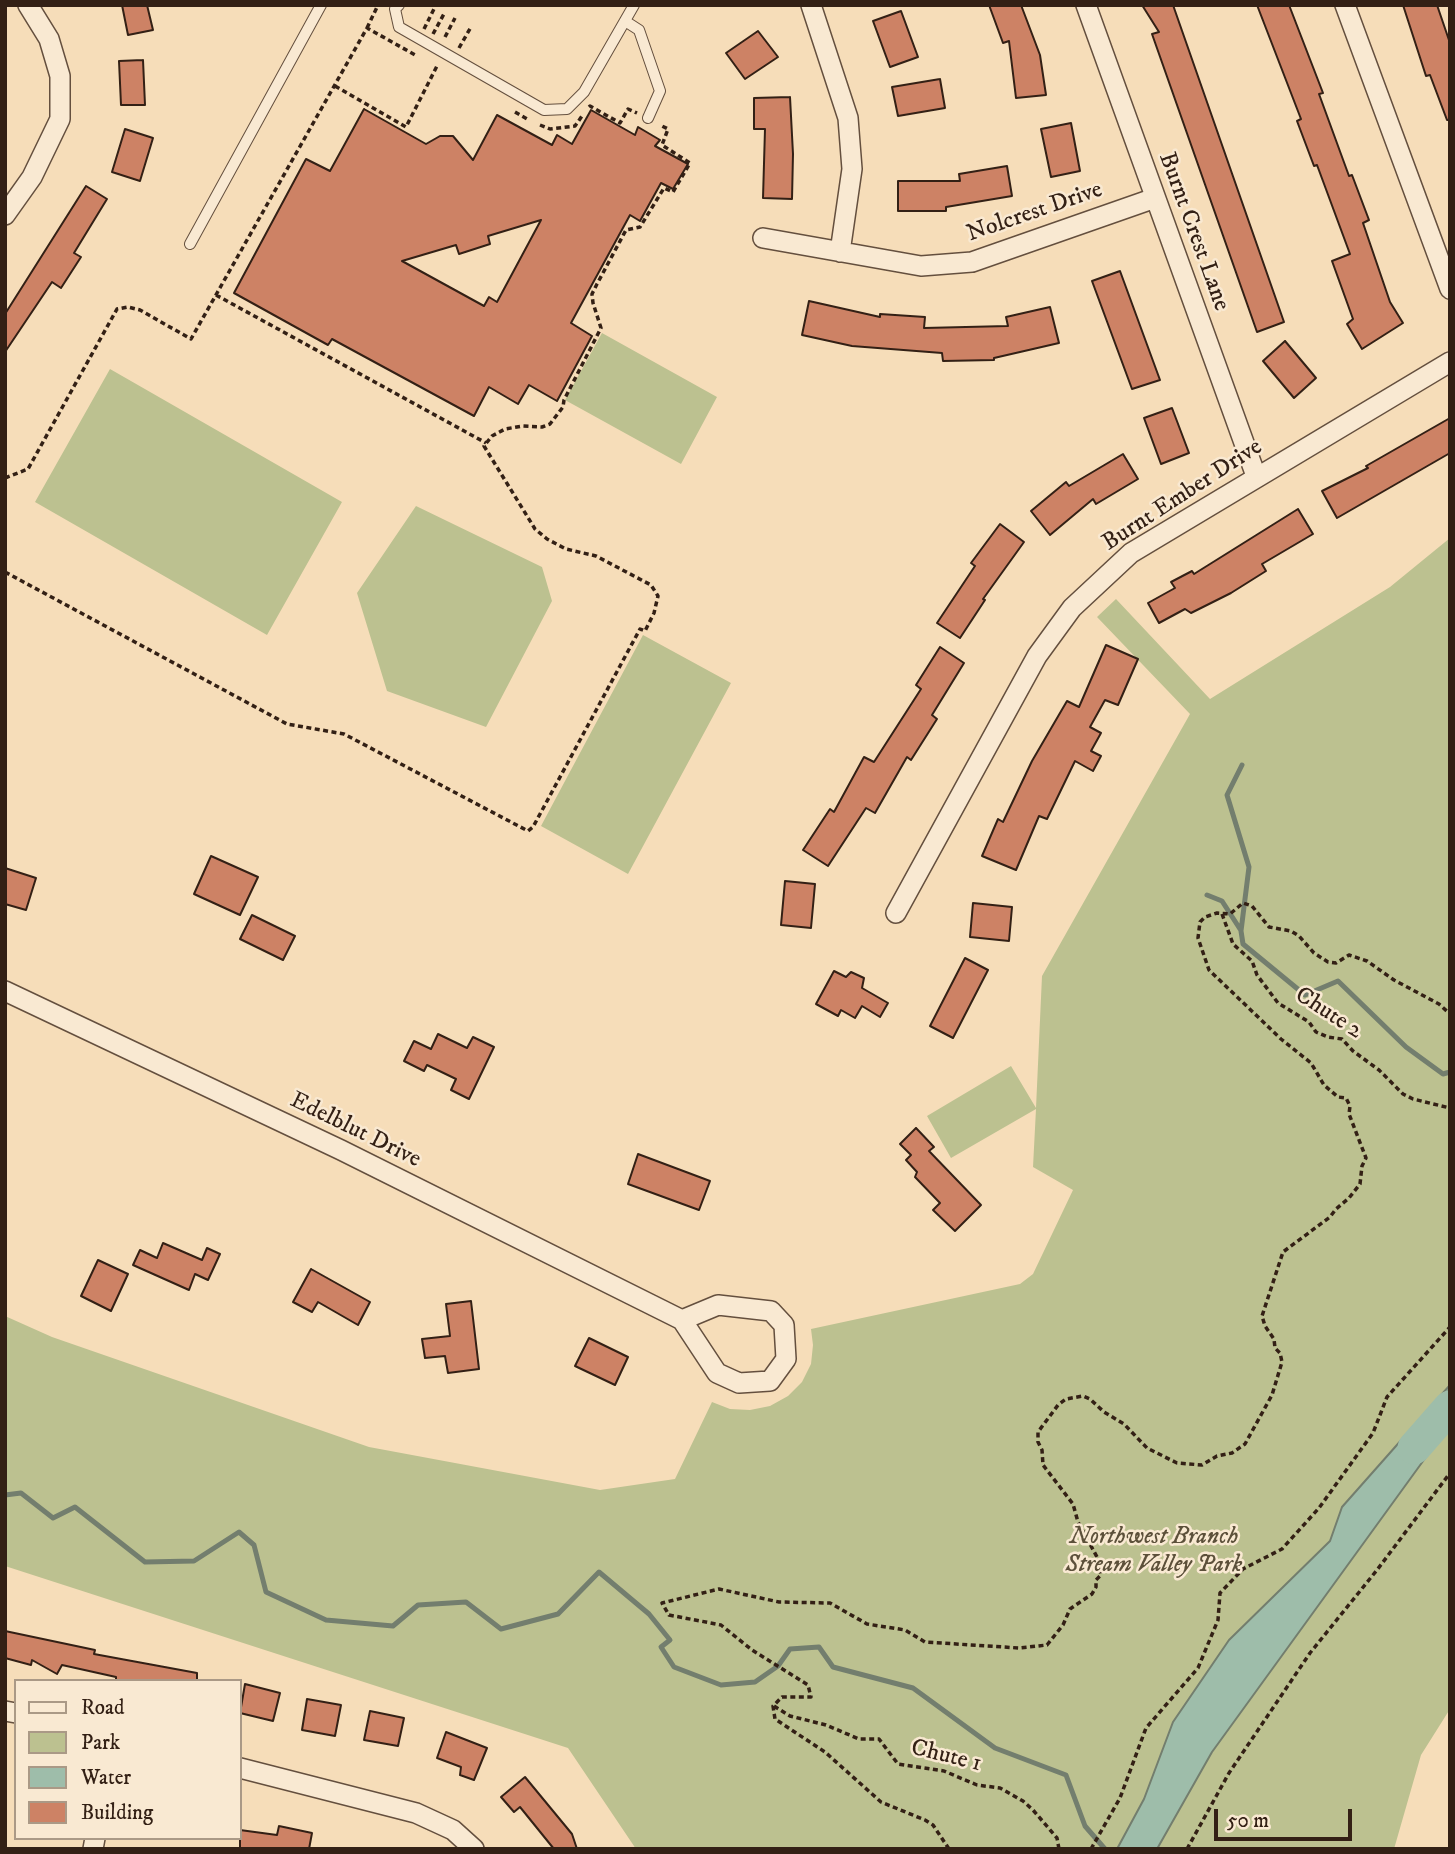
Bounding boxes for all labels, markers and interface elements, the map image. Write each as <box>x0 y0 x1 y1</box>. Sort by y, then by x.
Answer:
street label: Burnt Crest Lane <box>1151 149 1235 315</box>
street label: Nolcrest Drive <box>963 176 1107 250</box>
street label: Burnt Ember Drive <box>1098 434 1268 558</box>
street label: Chute 2 <box>1289 982 1367 1046</box>
street label: Edelblut Drive <box>285 1087 425 1175</box>
park label: Northwest Branch Stream Valley Park <box>1066 1524 1242 1580</box>
legend <box>14 1679 242 1840</box>
text: Road <box>81 1695 125 1721</box>
text: Park <box>81 1730 120 1756</box>
street label: Chute 1 <box>908 1734 984 1780</box>
text: Water <box>81 1765 131 1791</box>
scale bar <box>1217 1794 1355 1838</box>
text: Building <box>81 1800 153 1826</box>
text: 50 m <box>1227 1808 1269 1834</box>

